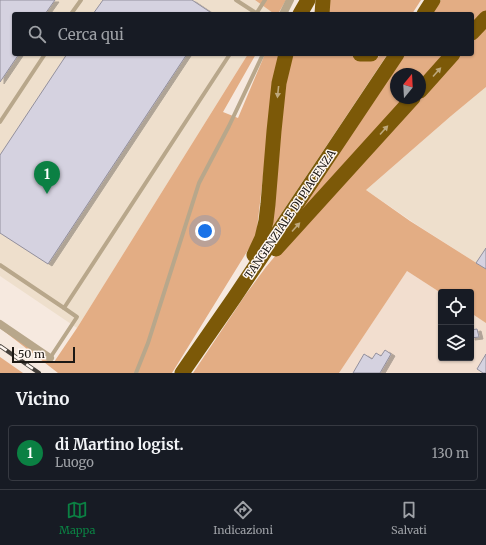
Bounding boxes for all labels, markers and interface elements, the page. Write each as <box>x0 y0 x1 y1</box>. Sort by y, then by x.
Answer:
search box <box>12 12 474 56</box>
icon: search <box>26 23 48 45</box>
text: Cerca qui <box>58 25 124 44</box>
one-way arrow <box>432 67 441 77</box>
north arrow <box>390 68 426 104</box>
one-way arrow <box>275 86 281 98</box>
one-way arrow <box>379 125 388 136</box>
street label: TANGENZIALE DI PIACENZA <box>241 146 339 281</box>
pin: 1 <box>34 161 60 194</box>
your location <box>195 221 215 241</box>
one-way arrow <box>292 221 301 232</box>
map controls <box>438 289 474 361</box>
button: locate <box>438 289 474 325</box>
button: layers <box>438 325 474 361</box>
scale bar <box>12 345 75 364</box>
text: 50 m <box>18 347 45 361</box>
text: Vicino <box>16 388 69 410</box>
text: di Martino logist. <box>55 435 184 454</box>
text: 1 <box>27 445 33 462</box>
text: 130 m <box>432 445 469 462</box>
text: Luogo <box>55 454 94 471</box>
tab: Mappa <box>59 499 95 537</box>
tab: Indicazioni <box>213 499 273 537</box>
tab: Salvati <box>391 499 427 537</box>

